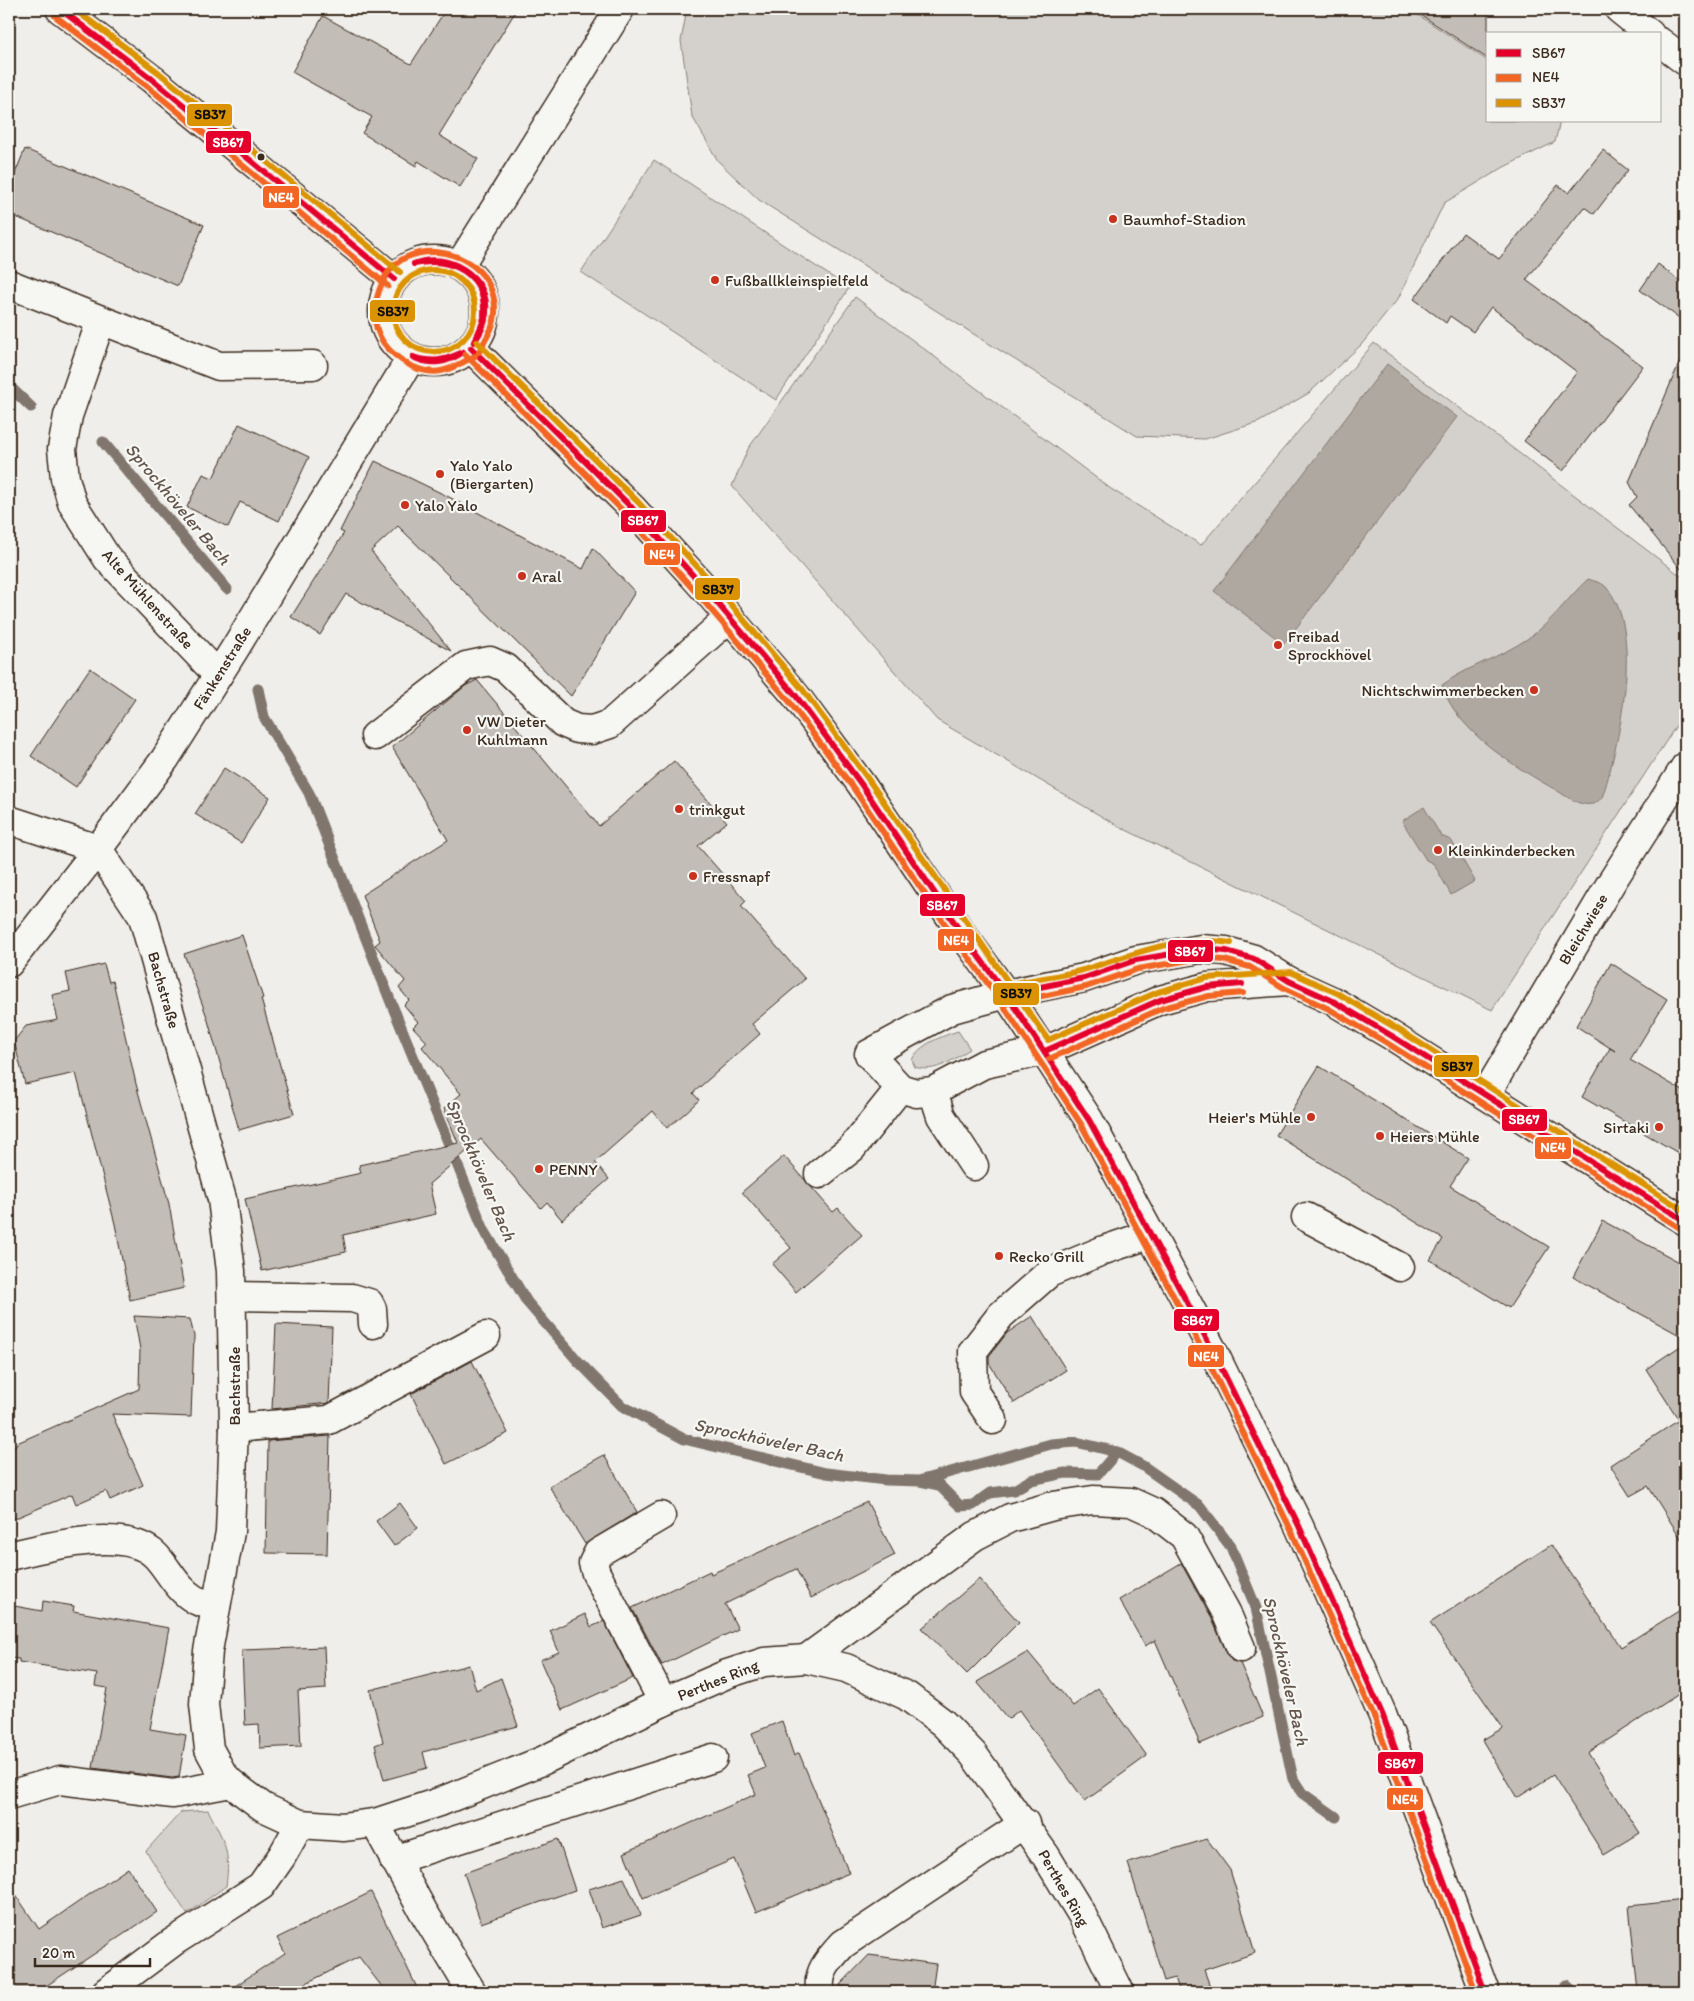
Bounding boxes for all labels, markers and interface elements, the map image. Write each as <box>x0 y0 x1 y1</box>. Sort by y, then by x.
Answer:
legend <box>1486 32 1662 122</box>
text: SB67 <box>1532 44 1566 62</box>
text: NE4 <box>1532 68 1559 86</box>
text: SB37 <box>1532 94 1566 112</box>
line badge: SB37 <box>186 103 233 127</box>
text: SB37 <box>194 106 226 123</box>
line badge: SB67 <box>205 130 252 154</box>
text: SB67 <box>212 134 244 151</box>
unlabelled marker <box>256 152 266 162</box>
line badge: NE4 <box>262 185 300 209</box>
text: NE4 <box>268 189 294 206</box>
place label: Baumhof-Stadion <box>1123 210 1246 229</box>
marker: Baumhof-Stadion <box>1107 213 1119 225</box>
place label: Fußballkleinspielfeld <box>725 271 869 290</box>
marker: Fußballkleinspielfeld <box>709 274 721 286</box>
line badge: SB37 <box>369 299 416 323</box>
text: SB37 <box>377 303 409 320</box>
water label: Sprockhöveler Bach <box>121 439 236 570</box>
place label: Yalo Yalo (Biergarten) <box>450 456 534 493</box>
marker: Yalo Yalo (Biergarten) <box>434 468 446 480</box>
place label: Yalo Yalo <box>415 496 478 515</box>
marker: Yalo Yalo <box>399 499 411 511</box>
line badge: SB67 <box>620 509 667 533</box>
text: SB67 <box>627 512 659 529</box>
line badge: NE4 <box>643 542 681 566</box>
street label: Alte Mühlenstraße <box>98 545 198 653</box>
text: NE4 <box>649 546 675 563</box>
place label: Aral <box>532 567 562 586</box>
marker: Aral <box>516 570 528 582</box>
line badge: SB37 <box>694 577 741 601</box>
text: SB37 <box>702 581 734 598</box>
street label: Fänkenstraße <box>189 623 255 713</box>
place label: Freibad Sprockhövel <box>1288 627 1372 664</box>
marker: Freibad Sprockhövel <box>1272 639 1284 651</box>
place label: Nichtschwimmerbecken <box>1361 681 1524 700</box>
marker: Nichtschwimmerbecken <box>1528 684 1540 696</box>
place label: VW Dieter Kuhlmann <box>477 712 548 749</box>
marker: VW Dieter Kuhlmann <box>461 724 473 736</box>
place label: trinkgut <box>689 800 745 819</box>
marker: trinkgut <box>673 803 685 815</box>
place label: Kleinkinderbecken <box>1448 841 1575 860</box>
marker: Kleinkinderbecken <box>1432 844 1444 856</box>
place label: Fressnapf <box>703 867 771 886</box>
marker: Fressnapf <box>687 870 699 882</box>
street label: Bleichwiese <box>1554 890 1612 968</box>
line badge: SB67 <box>919 893 966 917</box>
text: SB67 <box>926 897 958 914</box>
line badge: NE4 <box>937 928 975 952</box>
text: NE4 <box>943 932 969 949</box>
line badge: SB67 <box>1167 939 1214 963</box>
text: SB67 <box>1174 943 1206 960</box>
street label: Bachstraße <box>144 949 184 1031</box>
line badge: SB37 <box>992 982 1040 1006</box>
text: SB37 <box>1000 985 1032 1002</box>
line badge: SB37 <box>1433 1054 1480 1078</box>
text: SB37 <box>1441 1058 1473 1075</box>
water label: Sprockhöveler Bach <box>441 1096 521 1245</box>
place label: Heier's Mühle <box>1208 1108 1301 1127</box>
line badge: SB67 <box>1501 1108 1548 1132</box>
marker: Heier's Mühle <box>1305 1111 1317 1123</box>
text: SB67 <box>1508 1111 1540 1128</box>
place label: Sirtaki <box>1603 1118 1649 1137</box>
marker: Sirtaki <box>1653 1121 1665 1133</box>
place label: Heiers Mühle <box>1390 1127 1480 1146</box>
marker: Heiers Mühle <box>1374 1130 1386 1142</box>
line badge: NE4 <box>1534 1136 1572 1160</box>
text: NE4 <box>1540 1139 1566 1156</box>
place label: PENNY <box>549 1160 598 1179</box>
marker: PENNY <box>533 1163 545 1175</box>
place label: Recko Grill <box>1009 1247 1085 1266</box>
marker: Recko Grill <box>993 1250 1005 1262</box>
line badge: SB67 <box>1173 1308 1220 1332</box>
text: SB67 <box>1181 1312 1213 1329</box>
line badge: NE4 <box>1187 1344 1225 1368</box>
street label: Bachstraße <box>225 1346 244 1426</box>
text: NE4 <box>1193 1348 1219 1365</box>
water label: Sprockhöveler Bach <box>692 1413 846 1467</box>
water label: Sprockhöveler Bach <box>1258 1594 1314 1748</box>
street label: Perthes Ring <box>675 1655 762 1705</box>
line badge: SB67 <box>1377 1751 1424 1775</box>
text: SB67 <box>1384 1755 1416 1772</box>
line badge: NE4 <box>1386 1787 1424 1811</box>
text: NE4 <box>1392 1791 1418 1808</box>
street label: Perthes Ring <box>1034 1846 1094 1931</box>
scale bar <box>35 1936 150 1968</box>
text: 20 m <box>42 1944 76 1962</box>

